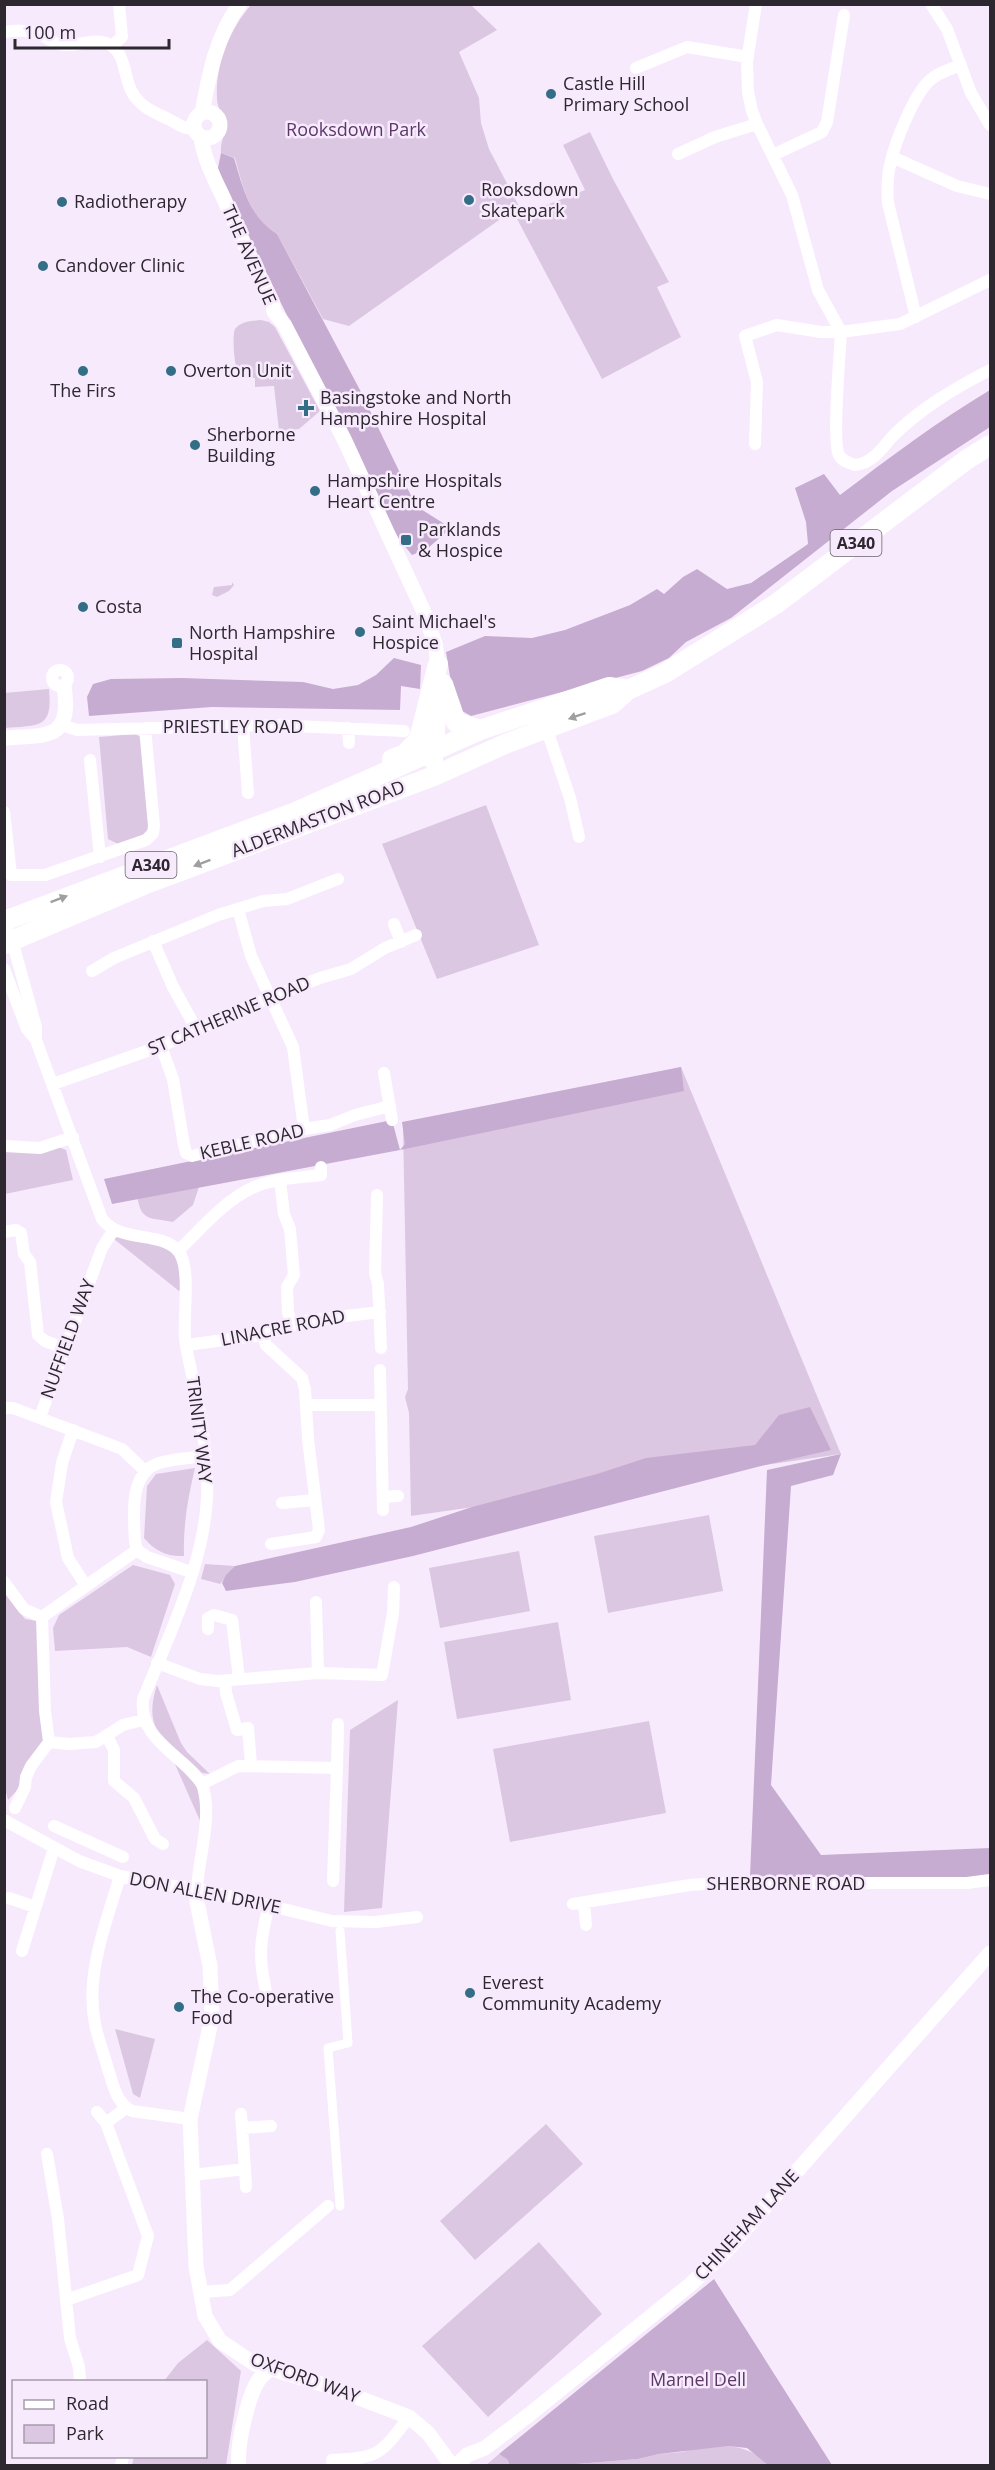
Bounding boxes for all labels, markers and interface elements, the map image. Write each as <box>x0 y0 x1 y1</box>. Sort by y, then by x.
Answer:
scale bar <box>15 12 170 50</box>
text: 100 m <box>24 20 76 44</box>
place label: Castle Hill Primary School <box>563 71 689 116</box>
marker: Castle Hill Primary School <box>544 87 558 101</box>
park label: Rooksdown Park <box>286 117 427 141</box>
place label: Rooksdown Skatepark <box>481 177 579 222</box>
place label: Radiotherapy <box>74 189 187 213</box>
marker: Rooksdown Skatepark <box>462 193 476 207</box>
marker: Radiotherapy <box>55 195 69 209</box>
street label: THE AVENUE <box>217 201 283 308</box>
place label: Candover Clinic <box>55 253 185 277</box>
marker: Candover Clinic <box>36 259 50 273</box>
place label: Overton Unit <box>183 358 292 382</box>
marker: The Firs <box>76 364 90 378</box>
marker: Overton Unit <box>164 364 178 378</box>
place label: The Firs <box>50 378 116 402</box>
place label: Basingstoke and North Hampshire Hospital <box>320 385 512 430</box>
marker: Basingstoke and North Hampshire Hospital <box>297 399 315 417</box>
place label: Sherborne Building <box>207 422 296 467</box>
marker: Sherborne Building <box>188 438 202 452</box>
place label: Hampshire Hospitals Heart Centre <box>327 468 502 513</box>
marker: Hampshire Hospitals Heart Centre <box>308 484 322 498</box>
place label: Parklands & Hospice <box>418 517 503 562</box>
road number: A340 <box>830 530 882 556</box>
marker: Parklands & Hospice <box>399 533 413 547</box>
place label: Costa <box>95 594 142 618</box>
marker: Costa <box>76 600 90 614</box>
place label: Saint Michael's Hospice <box>372 609 496 654</box>
place label: North Hampshire Hospital <box>189 620 335 665</box>
marker: Saint Michael's Hospice <box>353 625 367 639</box>
marker: North Hampshire Hospital <box>170 636 184 650</box>
one-way arrow <box>568 712 586 722</box>
street label: PRIESTLEY ROAD <box>163 714 303 738</box>
street label: ALDERMASTON ROAD <box>227 774 408 862</box>
road number: A340 <box>126 852 176 878</box>
one-way arrow <box>193 858 211 868</box>
one-way arrow <box>50 894 68 904</box>
street label: ST CATHERINE ROAD <box>144 970 314 1060</box>
street label: KEBLE ROAD <box>197 1117 306 1165</box>
street label: NUFFIELD WAY <box>34 1275 100 1402</box>
street label: LINACRE ROAD <box>219 1303 347 1351</box>
street label: TRINITY WAY <box>182 1375 219 1486</box>
street label: DON ALLEN DRIVE <box>127 1866 283 1918</box>
street label: SHERBORNE ROAD <box>707 1871 865 1895</box>
place label: Everest Community Academy <box>482 1970 662 2015</box>
place label: The Co-operative Food <box>191 1984 334 2029</box>
marker: Everest Community Academy <box>463 1986 477 2000</box>
marker: The Co-operative Food <box>172 2000 186 2014</box>
street label: CHINEHAM LANE <box>689 2164 804 2285</box>
street label: OXFORD WAY <box>247 2346 364 2408</box>
park label: Marnel Dell <box>650 2367 746 2391</box>
legend <box>12 2380 207 2458</box>
text: Road <box>66 2391 109 2415</box>
text: Park <box>66 2421 104 2445</box>

